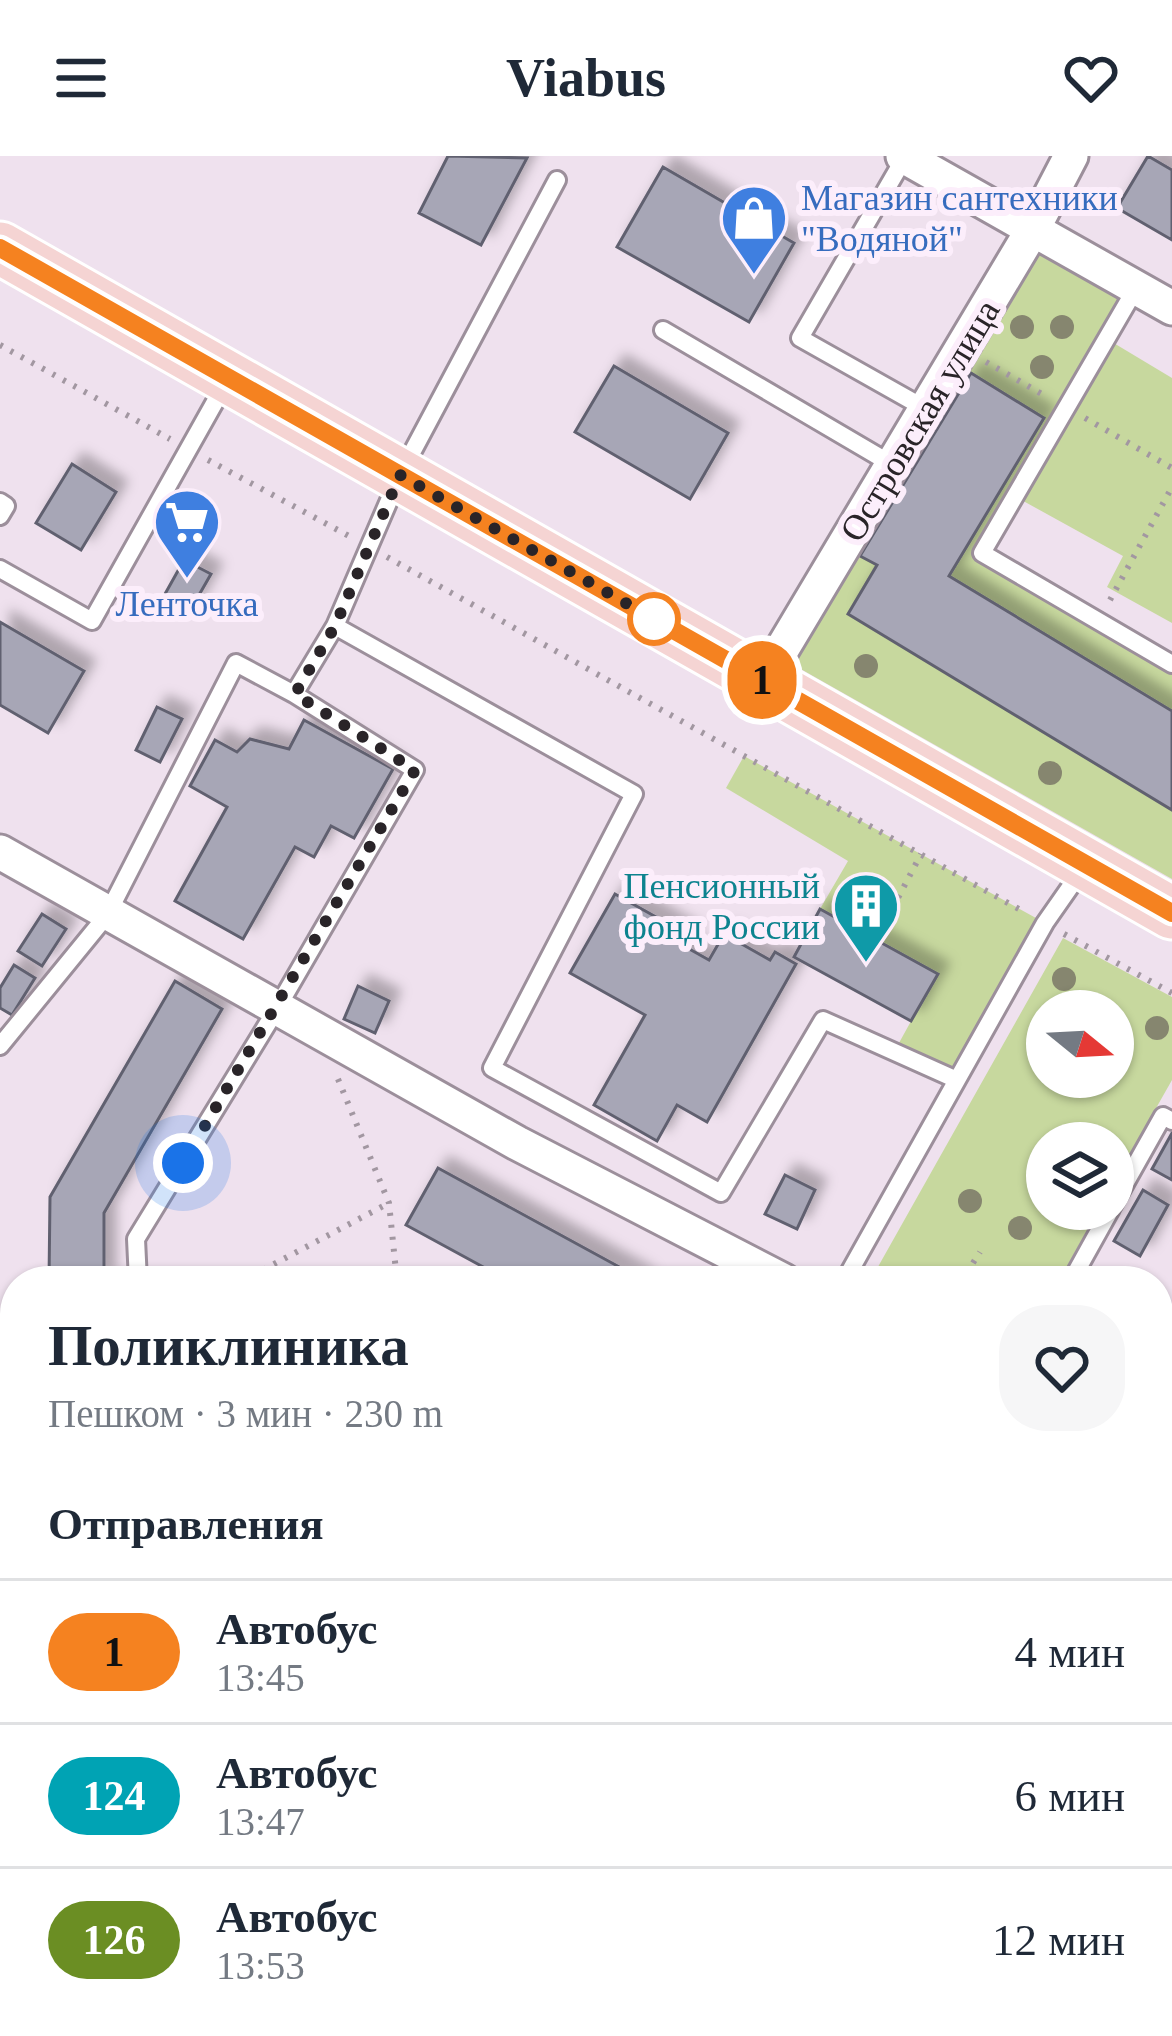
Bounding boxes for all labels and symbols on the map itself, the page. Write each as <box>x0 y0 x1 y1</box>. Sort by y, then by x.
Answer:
place label: Магазин сантехники "Водяной" <box>801 178 1118 259</box>
shop icon: Магазин сантехники "Водяной" <box>719 183 789 277</box>
street label: Островская улица <box>832 293 1008 548</box>
supermarket icon: Ленточка <box>152 487 222 581</box>
place label: Ленточка <box>116 584 258 624</box>
unlabelled marker <box>629 594 679 644</box>
line badge: 1 <box>723 641 801 719</box>
place label: Пенсионный фонд России <box>624 866 820 947</box>
building icon: Пенсионный фонд России <box>831 871 901 965</box>
north arrow <box>1026 990 1134 1098</box>
your location <box>153 1133 213 1193</box>

